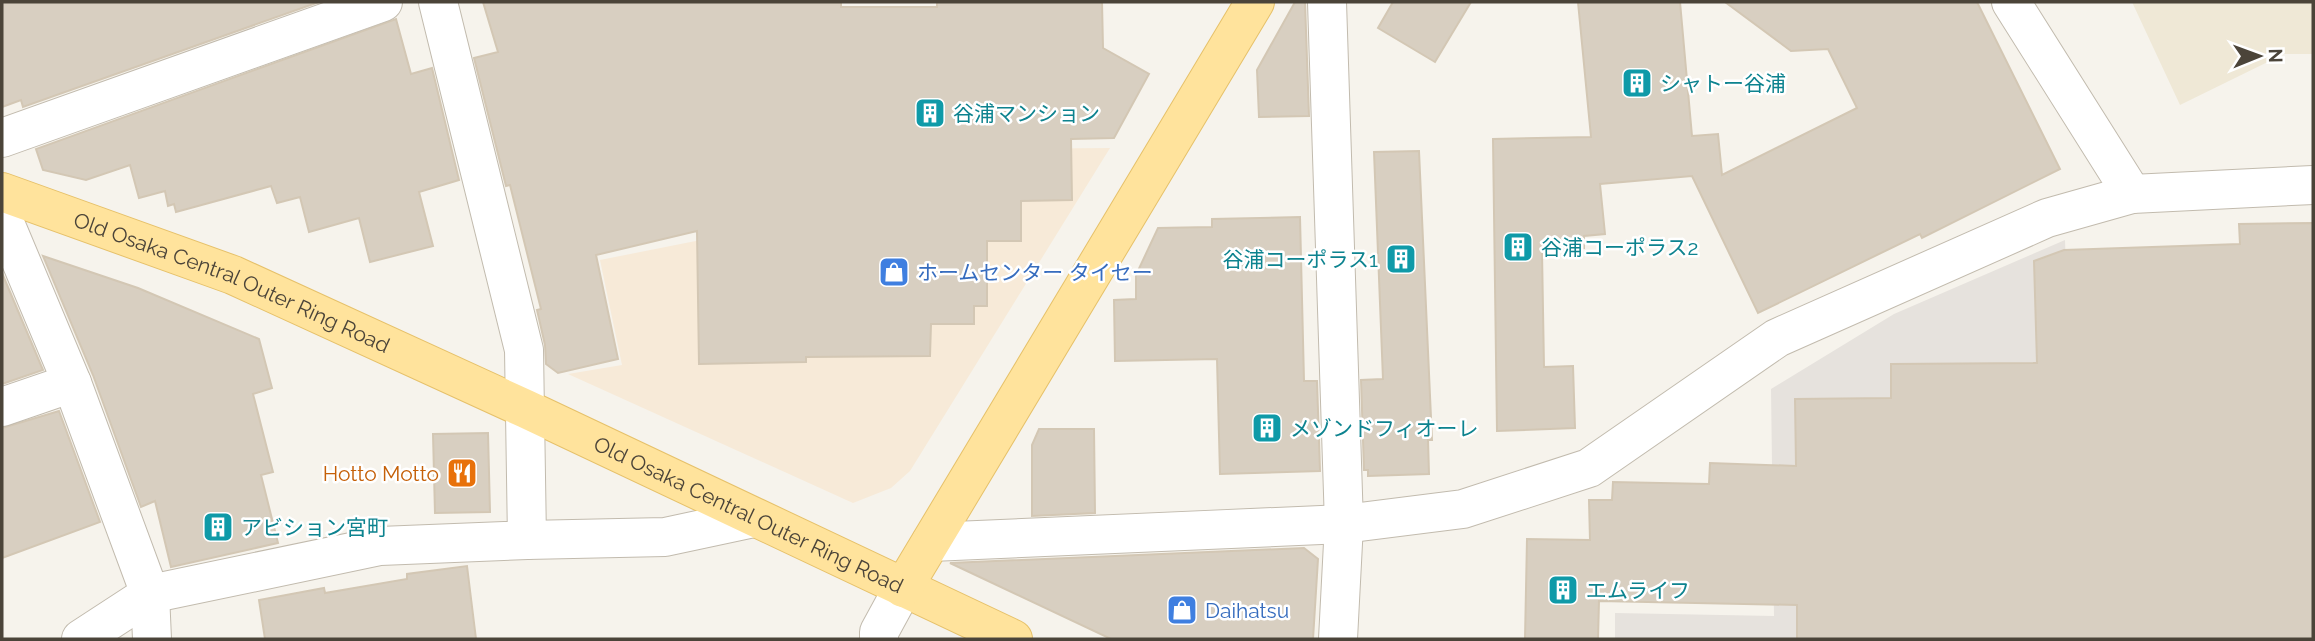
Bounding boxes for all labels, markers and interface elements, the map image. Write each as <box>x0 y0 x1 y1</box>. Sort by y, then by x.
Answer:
north arrow <box>2224 21 2294 91</box>
text: N <box>2265 48 2287 63</box>
building icon: シャトー谷浦 <box>1620 66 1654 100</box>
place label: シャトー谷浦 <box>1660 71 1786 96</box>
building icon: 谷浦マンション <box>913 96 947 130</box>
place label: 谷浦マンション <box>953 101 1100 126</box>
street label: Old Osaka Central Outer Ring Road <box>71 206 394 358</box>
building icon: 谷浦コーポラス2 <box>1501 230 1535 264</box>
place label: 谷浦コーポラス2 <box>1541 235 1699 260</box>
building icon: 谷浦コーポラス1 <box>1384 242 1418 276</box>
place label: 谷浦コーポラス1 <box>1222 247 1378 272</box>
shop icon: ホームセンター タイセー <box>877 255 911 289</box>
place label: ホームセンター タイセー <box>917 260 1153 285</box>
building icon: メゾンドフィオーレ <box>1250 411 1284 445</box>
place label: メゾンドフィオーレ <box>1290 416 1479 441</box>
street label: Old Osaka Central Outer Ring Road <box>590 430 907 598</box>
restaurant icon: Hotto Motto <box>445 456 479 490</box>
place label: Hotto Motto <box>323 461 439 486</box>
building icon: アビション宮町 <box>201 510 235 544</box>
place label: アビション宮町 <box>241 515 388 540</box>
building icon: エムライフ <box>1546 573 1580 607</box>
place label: エムライフ <box>1586 578 1690 603</box>
shop icon: Daihatsu <box>1165 593 1199 627</box>
place label: Daihatsu <box>1205 598 1289 623</box>

